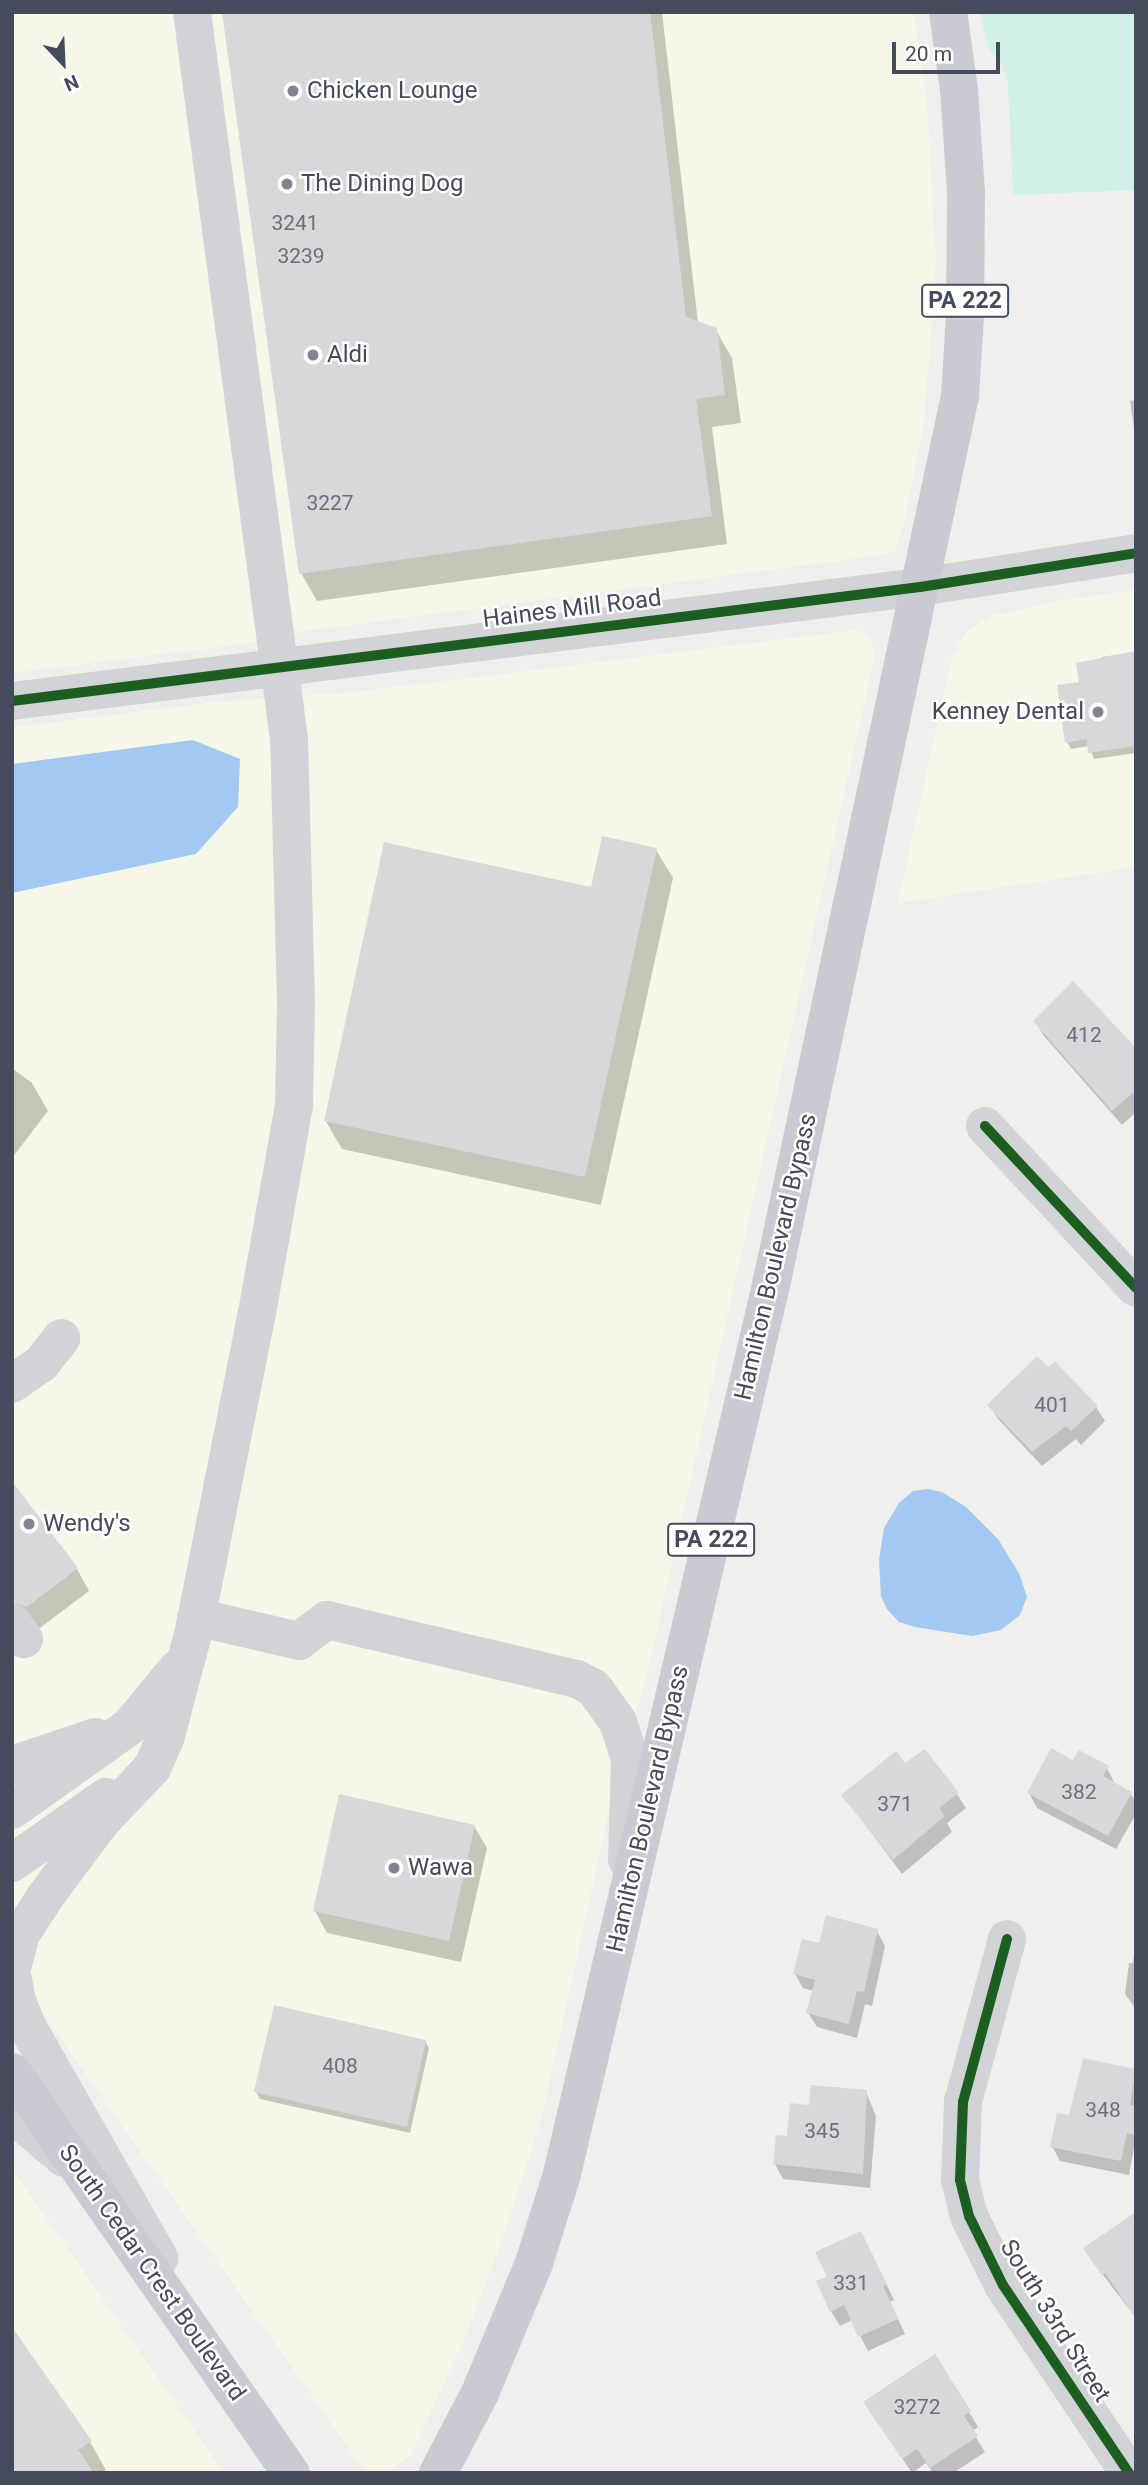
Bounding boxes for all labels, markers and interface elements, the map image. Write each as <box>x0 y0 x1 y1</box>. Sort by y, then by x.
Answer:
north arrow <box>28 28 98 98</box>
scale bar <box>896 28 1004 72</box>
text: 20 m <box>905 42 952 66</box>
text: N <box>61 70 82 96</box>
place label: Chicken Lounge <box>307 77 477 105</box>
marker: Chicken Lounge <box>285 83 301 99</box>
place label: The Dining Dog <box>301 170 463 198</box>
marker: The Dining Dog <box>279 176 295 192</box>
house number: 3241 <box>271 210 319 236</box>
house number: 3239 <box>277 243 325 269</box>
road number: PA 222 <box>920 282 1010 320</box>
place label: Aldi <box>327 341 368 369</box>
marker: Aldi <box>305 347 321 363</box>
house number: 3227 <box>306 490 354 516</box>
street label: Haines Mill Road <box>481 584 663 634</box>
place label: Kenney Dental <box>932 698 1084 726</box>
marker: Kenney Dental <box>1090 704 1106 720</box>
house number: 412 <box>1066 1022 1102 1048</box>
street label: Hamilton Boulevard Bypass <box>729 1111 823 1403</box>
house number: 401 <box>1034 1392 1070 1418</box>
place label: Wendy's <box>43 1510 131 1538</box>
marker: Wendy's <box>21 1516 37 1532</box>
road number: PA 222 <box>666 1520 756 1560</box>
street label: Hamilton Boulevard Bypass <box>601 1663 695 1955</box>
house number: 382 <box>1061 1779 1097 1805</box>
house number: 371 <box>877 1791 913 1817</box>
place label: Wawa <box>408 1854 473 1882</box>
marker: Wawa <box>386 1860 402 1876</box>
house number: 408 <box>322 2053 358 2079</box>
house number: 348 <box>1085 2097 1121 2123</box>
house number: 345 <box>804 2118 840 2144</box>
street label: South Cedar Crest Boulevard <box>52 2139 252 2407</box>
street label: South 33rd Street <box>994 2235 1116 2407</box>
house number: 331 <box>833 2270 869 2296</box>
house number: 3272 <box>893 2394 941 2420</box>

